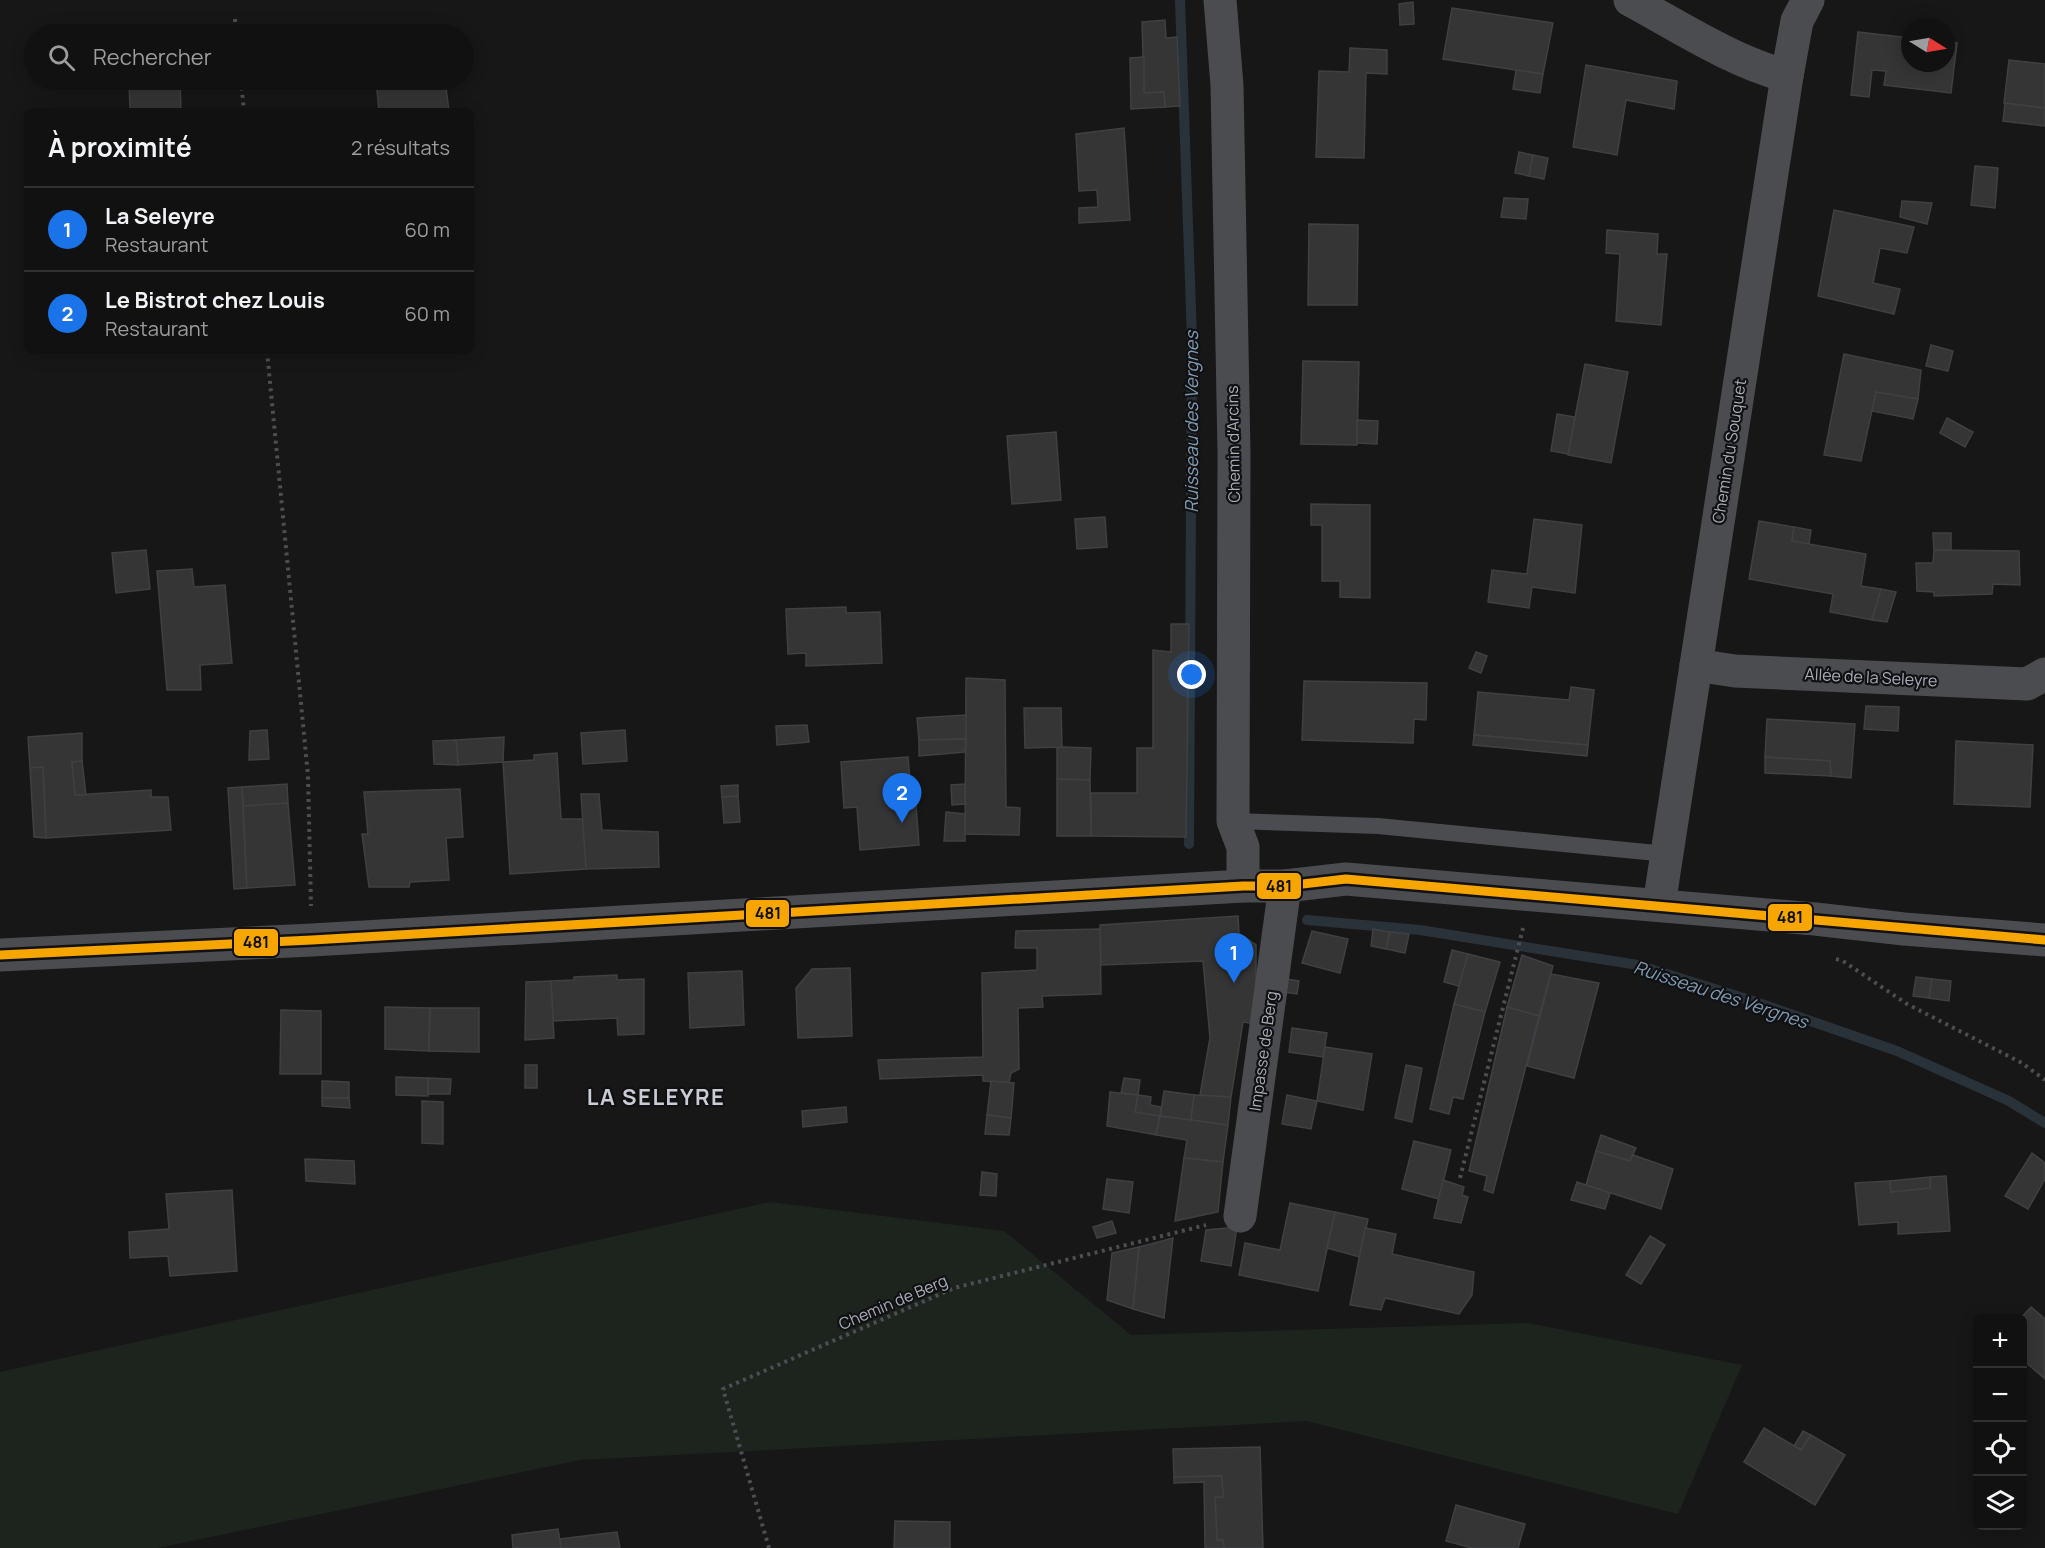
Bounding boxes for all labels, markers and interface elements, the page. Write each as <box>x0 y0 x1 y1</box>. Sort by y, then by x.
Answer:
north arrow <box>1901 18 1955 72</box>
search box <box>24 24 474 90</box>
icon: search <box>45 41 78 74</box>
text: Rechercher <box>93 42 212 72</box>
text: À proximité <box>48 129 192 165</box>
text: 2 résultats <box>351 134 450 161</box>
text: La Seleyre <box>105 201 215 231</box>
text: 1 <box>63 216 72 243</box>
text: 60 m <box>404 216 450 243</box>
text: Restaurant <box>105 231 209 258</box>
text: Le Bistrot chez Louis <box>105 285 325 315</box>
text: 2 <box>62 300 73 327</box>
text: 60 m <box>404 300 450 327</box>
text: Restaurant <box>105 315 209 342</box>
water label: Ruisseau des Vergnes <box>1179 330 1203 513</box>
street label: Chemin du Souquet <box>1707 377 1751 525</box>
street label: Chemin d'Arcins <box>1221 385 1245 503</box>
your location <box>1177 660 1206 689</box>
street label: Allée de la Seleyre <box>1804 663 1938 691</box>
pin: 2 <box>882 774 922 823</box>
line badge: 481 <box>1256 872 1302 900</box>
text: 481 <box>1266 875 1292 897</box>
line badge: 481 <box>745 899 790 928</box>
text: 481 <box>755 902 781 924</box>
line badge: 481 <box>1767 903 1813 932</box>
text: 481 <box>1777 906 1803 928</box>
line badge: 481 <box>233 928 279 957</box>
text: 481 <box>243 931 269 953</box>
pin: 1 <box>1214 934 1254 983</box>
water label: Ruisseau des Vergnes <box>1631 955 1813 1034</box>
street label: Impasse de Berg <box>1244 989 1282 1113</box>
district label: LA SELEYRE <box>587 1082 725 1112</box>
street label: Chemin de Berg <box>835 1269 951 1335</box>
map controls <box>1973 1314 2027 1530</box>
button: + <box>1973 1314 2027 1368</box>
button: − <box>1973 1368 2027 1422</box>
button: locate <box>1973 1422 2027 1476</box>
button: layers <box>1973 1476 2027 1530</box>

